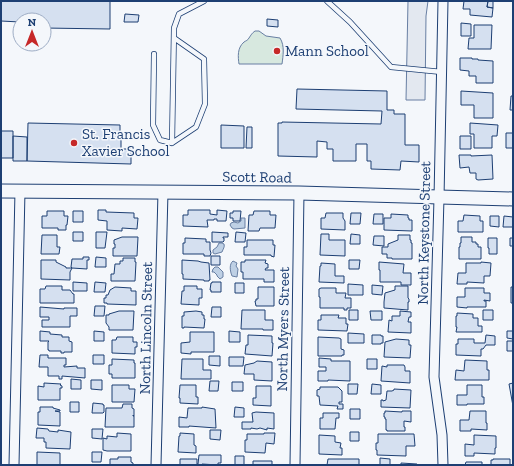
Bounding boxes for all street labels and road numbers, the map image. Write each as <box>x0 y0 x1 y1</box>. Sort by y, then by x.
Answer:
street label: North Keystone Street <box>414 160 434 305</box>
street label: Scott Road <box>222 167 293 187</box>
street label: North Lincoln Street <box>136 261 156 395</box>
street label: North Myers Street <box>273 266 293 392</box>

